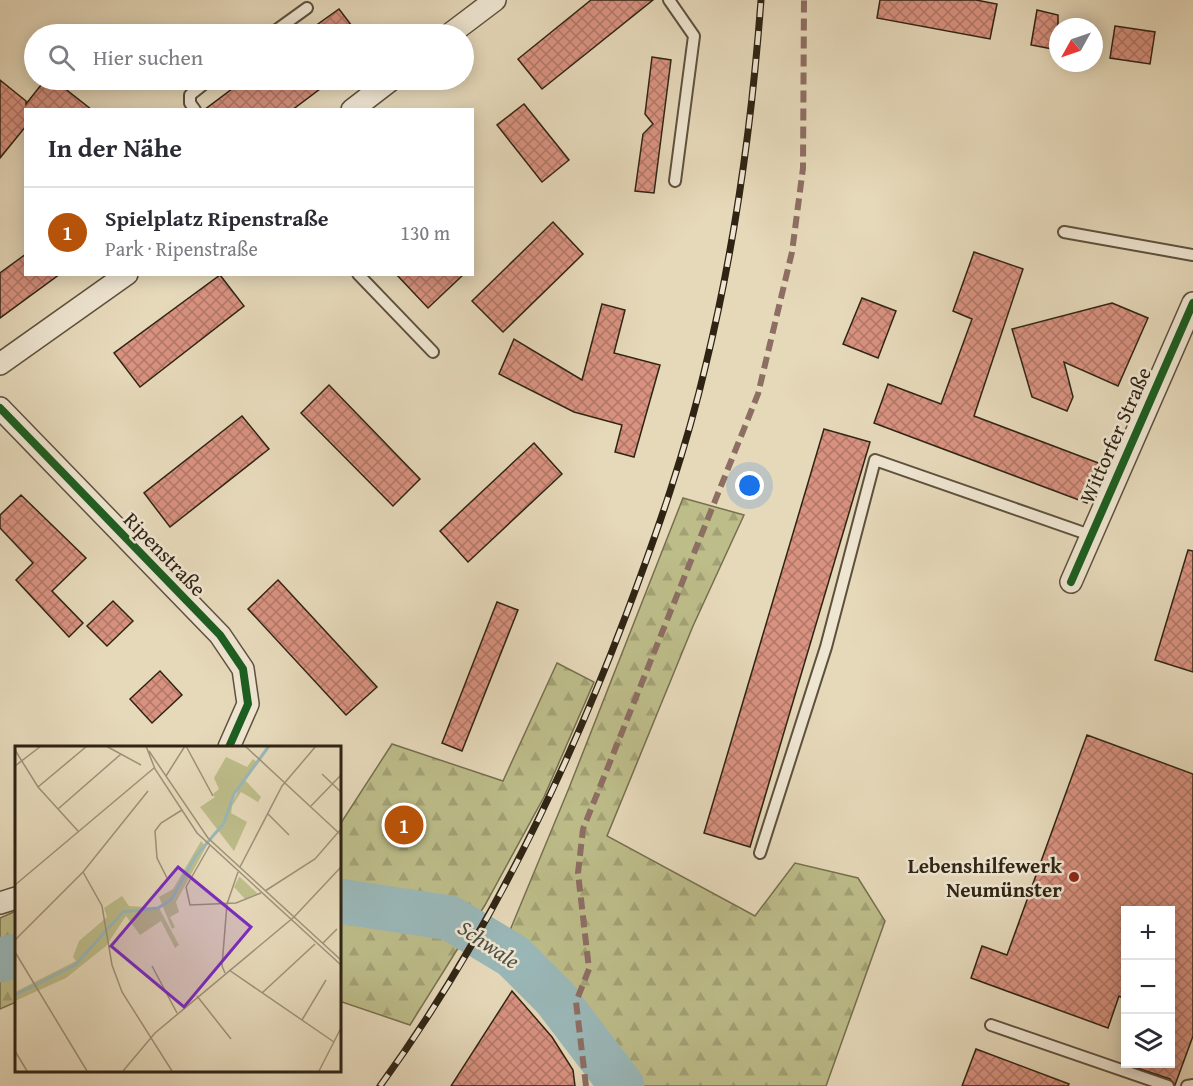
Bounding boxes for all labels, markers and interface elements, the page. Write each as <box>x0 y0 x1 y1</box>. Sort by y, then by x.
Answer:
north arrow <box>1049 18 1103 72</box>
search box <box>24 24 474 90</box>
icon: search <box>45 41 78 74</box>
text: Hier suchen <box>93 41 203 73</box>
text: In der Nähe <box>48 128 182 167</box>
text: Spielplatz Ripenstraße <box>105 202 329 234</box>
text: 1 <box>62 218 73 247</box>
text: 130 m <box>400 218 450 247</box>
text: Park · Ripenstraße <box>105 234 258 263</box>
street label: Wittorfer Straße <box>1071 362 1159 508</box>
your location <box>735 471 764 500</box>
street label: Ripenstraße <box>117 505 214 603</box>
inset map <box>15 746 340 1071</box>
pin: 1 <box>384 802 424 848</box>
place label: Lebenshilfewerk Neumünster <box>908 850 1063 905</box>
marker: Lebenshilfewerk Neumünster <box>1067 870 1081 884</box>
map controls <box>1121 906 1175 1068</box>
button: + <box>1121 906 1175 960</box>
water label: Schwale <box>452 912 526 976</box>
button: − <box>1121 960 1175 1014</box>
button: layers <box>1121 1014 1175 1068</box>

